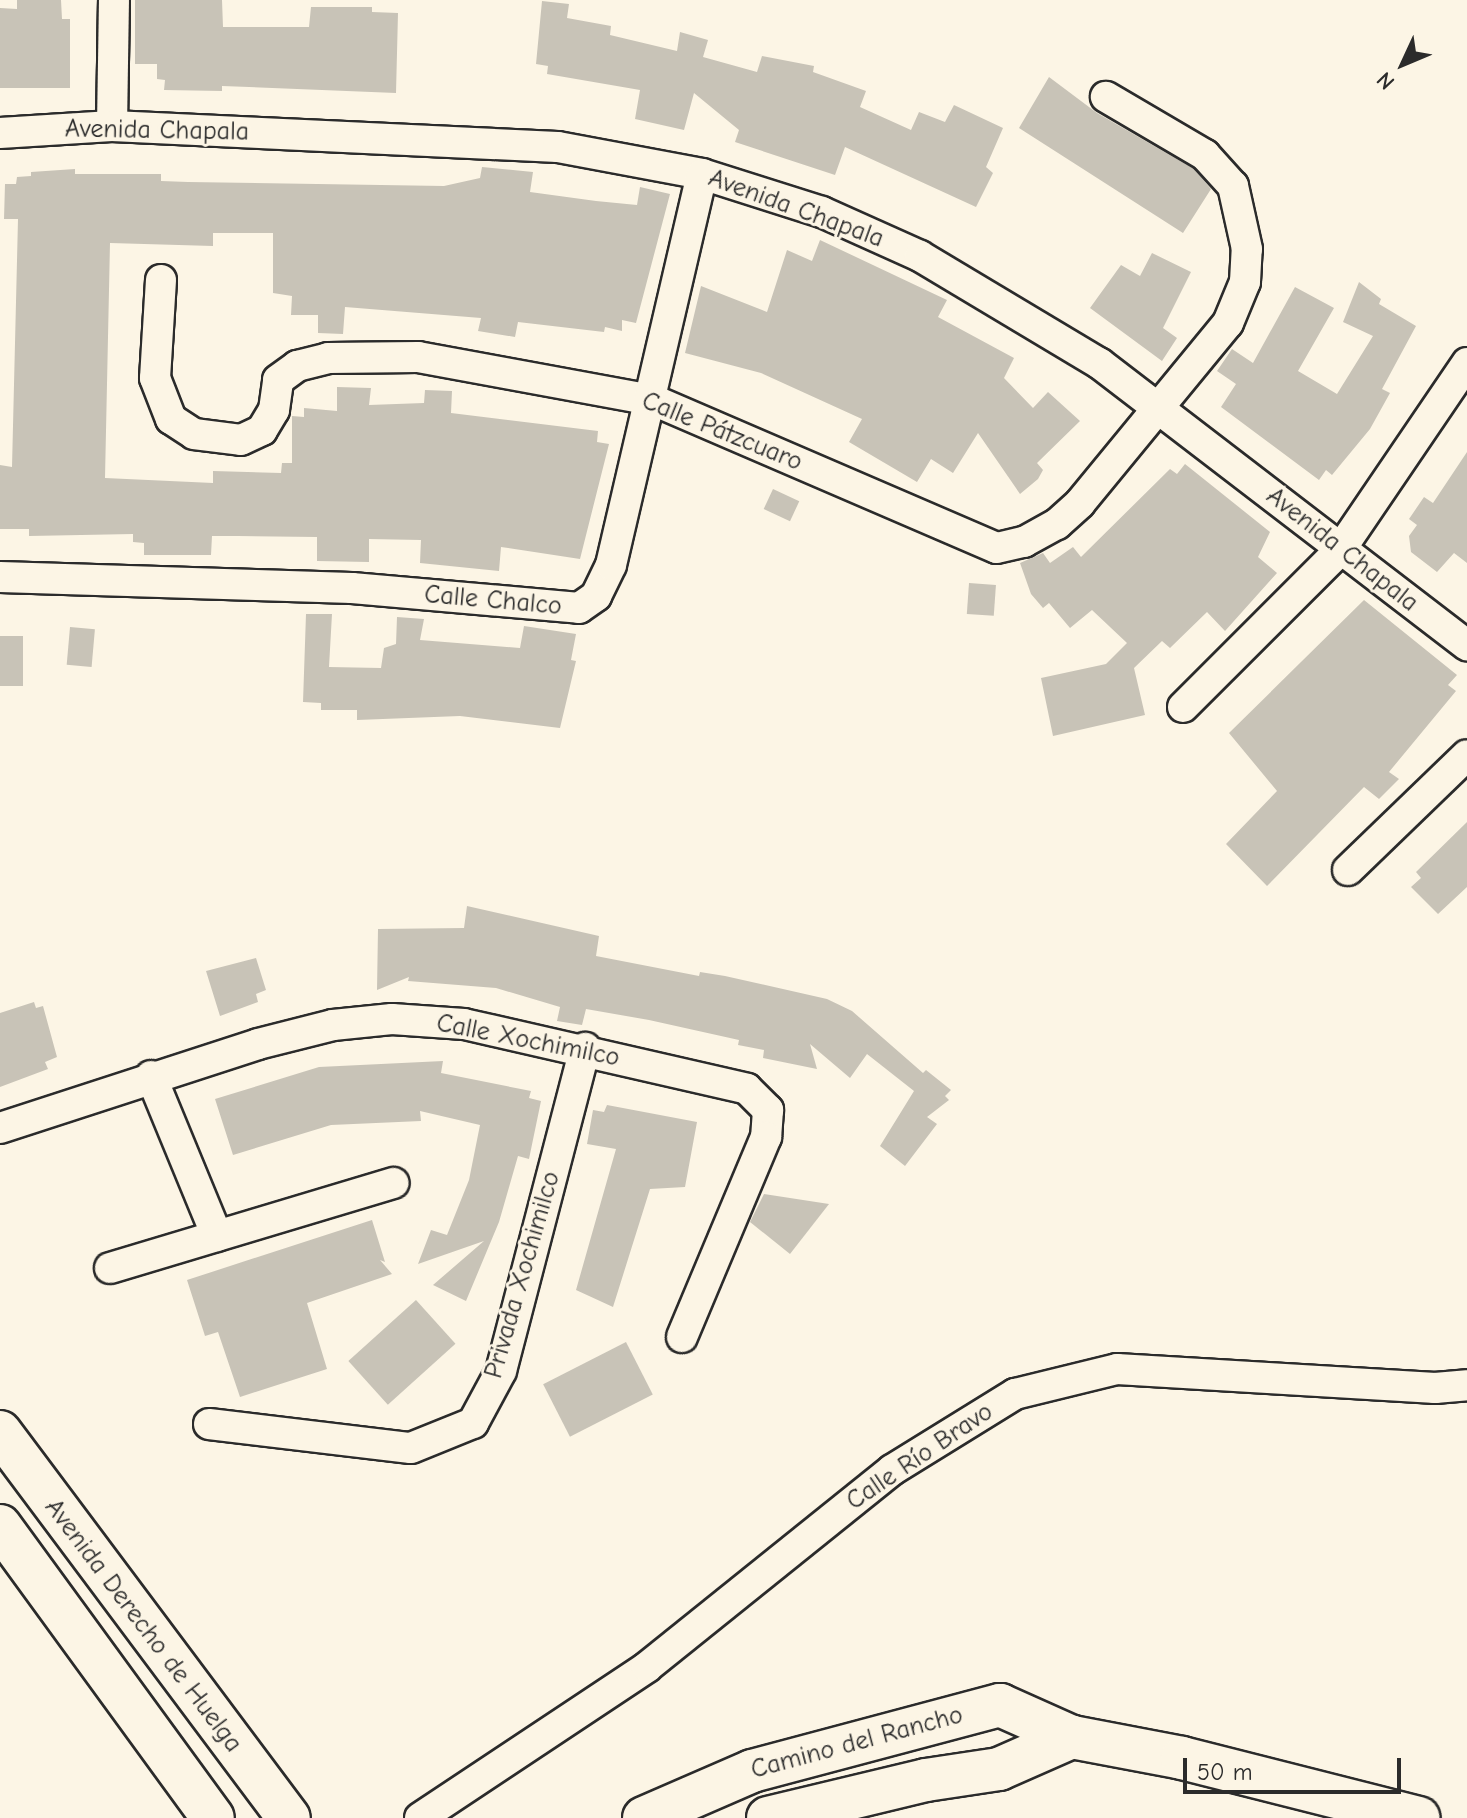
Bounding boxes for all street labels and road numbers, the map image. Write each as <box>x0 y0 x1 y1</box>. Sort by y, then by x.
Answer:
street label: Avenida Chapala <box>65 114 249 148</box>
street label: Avenida Chapala <box>704 163 888 255</box>
street label: Calle Pátzcuaro <box>637 386 807 478</box>
street label: Avenida Chapala <box>1260 481 1424 619</box>
street label: Calle Chalco <box>423 579 563 623</box>
street label: Calle Xochimilco <box>434 1008 622 1074</box>
street label: Privada Xochimilco <box>479 1168 567 1382</box>
street label: Calle Río Bravo <box>841 1397 999 1517</box>
street label: Avenida Derecho de Huelga <box>37 1493 249 1759</box>
street label: Camino del Rancho <box>748 1700 966 1786</box>

